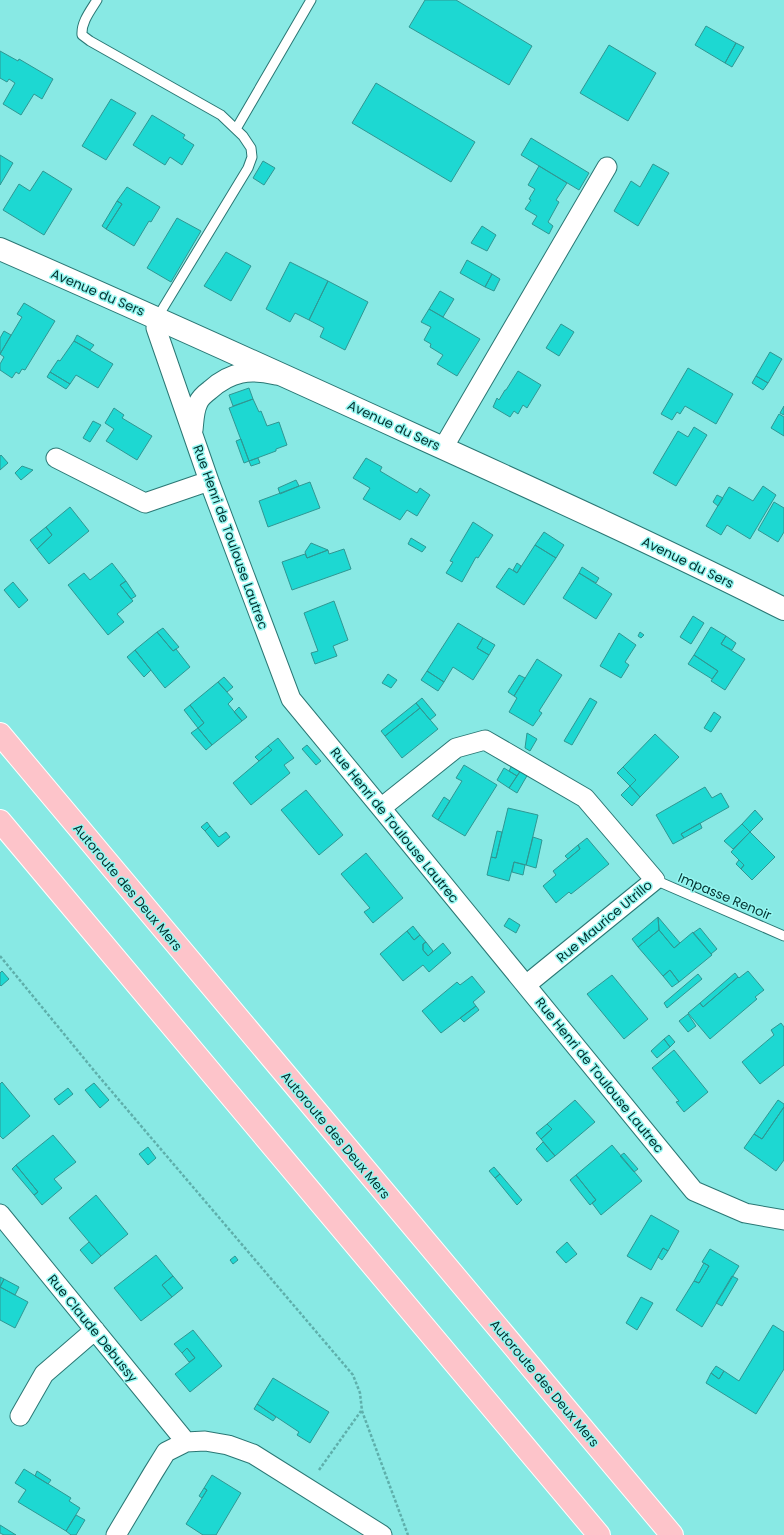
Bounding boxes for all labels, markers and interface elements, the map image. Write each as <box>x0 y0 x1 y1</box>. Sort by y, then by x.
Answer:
street label: Avenue du Sers <box>48 264 148 321</box>
street label: Avenue du Sers <box>344 396 443 455</box>
street label: Rue Henri de Toulouse Lautrec <box>188 442 273 632</box>
street label: Avenue du Sers <box>639 532 737 593</box>
street label: Rue Henri de Toulouse Lautrec <box>326 744 463 907</box>
street label: Autoroute des Deux Mers <box>69 819 187 955</box>
street label: Impasse Renoir <box>675 868 775 925</box>
street label: Rue Maurice Utrillo <box>552 876 656 967</box>
street label: Rue Henri de Toulouse Lautrec <box>531 994 668 1157</box>
street label: Autoroute des Deux Mers <box>277 1067 395 1203</box>
street label: Rue Claude Debussy <box>43 1270 142 1387</box>
street label: Autoroute des Deux Mers <box>486 1315 604 1451</box>

